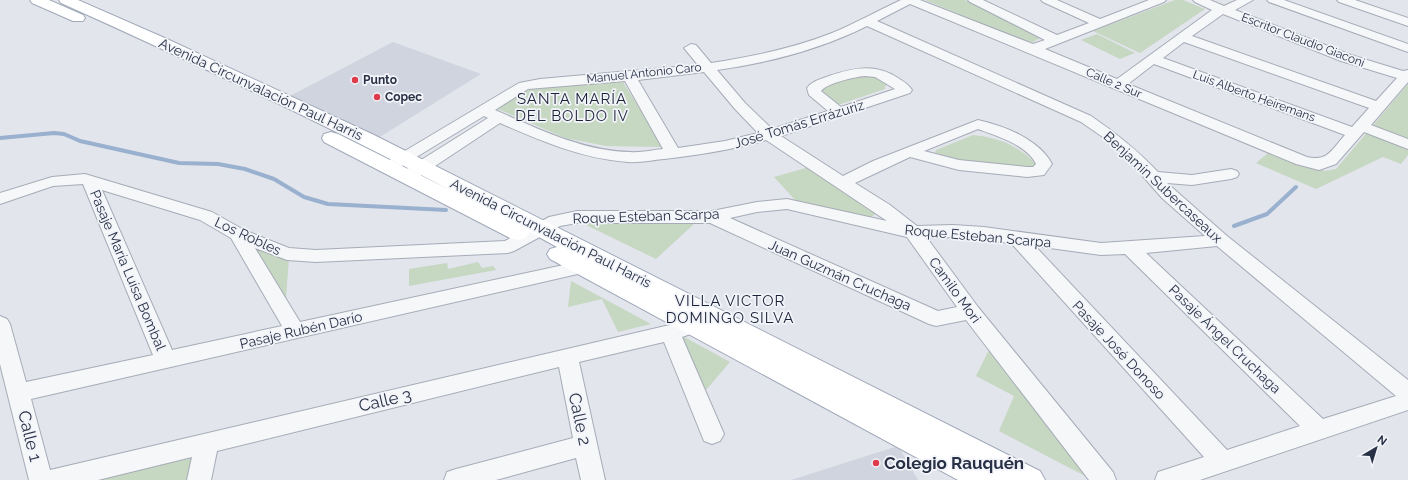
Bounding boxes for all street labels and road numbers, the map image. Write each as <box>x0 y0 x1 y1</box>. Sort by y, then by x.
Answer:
street label: Escritor Claudio Giaconi <box>1239 10 1367 70</box>
street label: Avenida Circunvalación Paul Harris <box>157 35 366 143</box>
street label: Manuel Antonio Caro <box>586 60 702 86</box>
street label: Calle 2 Sur <box>1084 65 1145 101</box>
street label: Luis Alberto Heiremans <box>1191 67 1317 125</box>
street label: José Tomás Errázuriz <box>732 97 866 151</box>
street label: Benjamín Subercaseaux <box>1101 128 1225 246</box>
street label: Avenida Circunvalación Paul Harris <box>448 175 654 291</box>
street label: Pasaje María Luísa Bombal <box>87 187 169 353</box>
street label: Roque Esteban Scarpa <box>572 205 720 227</box>
street label: Los Robles <box>212 214 284 258</box>
street label: Roque Esteban Scarpa <box>904 222 1052 250</box>
street label: Juan Guzmán Cruchaga <box>766 236 914 314</box>
street label: Camilo Mori <box>926 254 984 326</box>
street label: Pasaje Ángel Cruchaga <box>1166 281 1285 397</box>
street label: Pasaje José Donoso <box>1069 298 1169 402</box>
street label: Pasaje Rubén Darío <box>238 308 364 352</box>
street label: Calle 3 <box>357 384 413 416</box>
street label: Calle 2 <box>565 391 595 447</box>
street label: Calle 1 <box>14 408 46 464</box>

